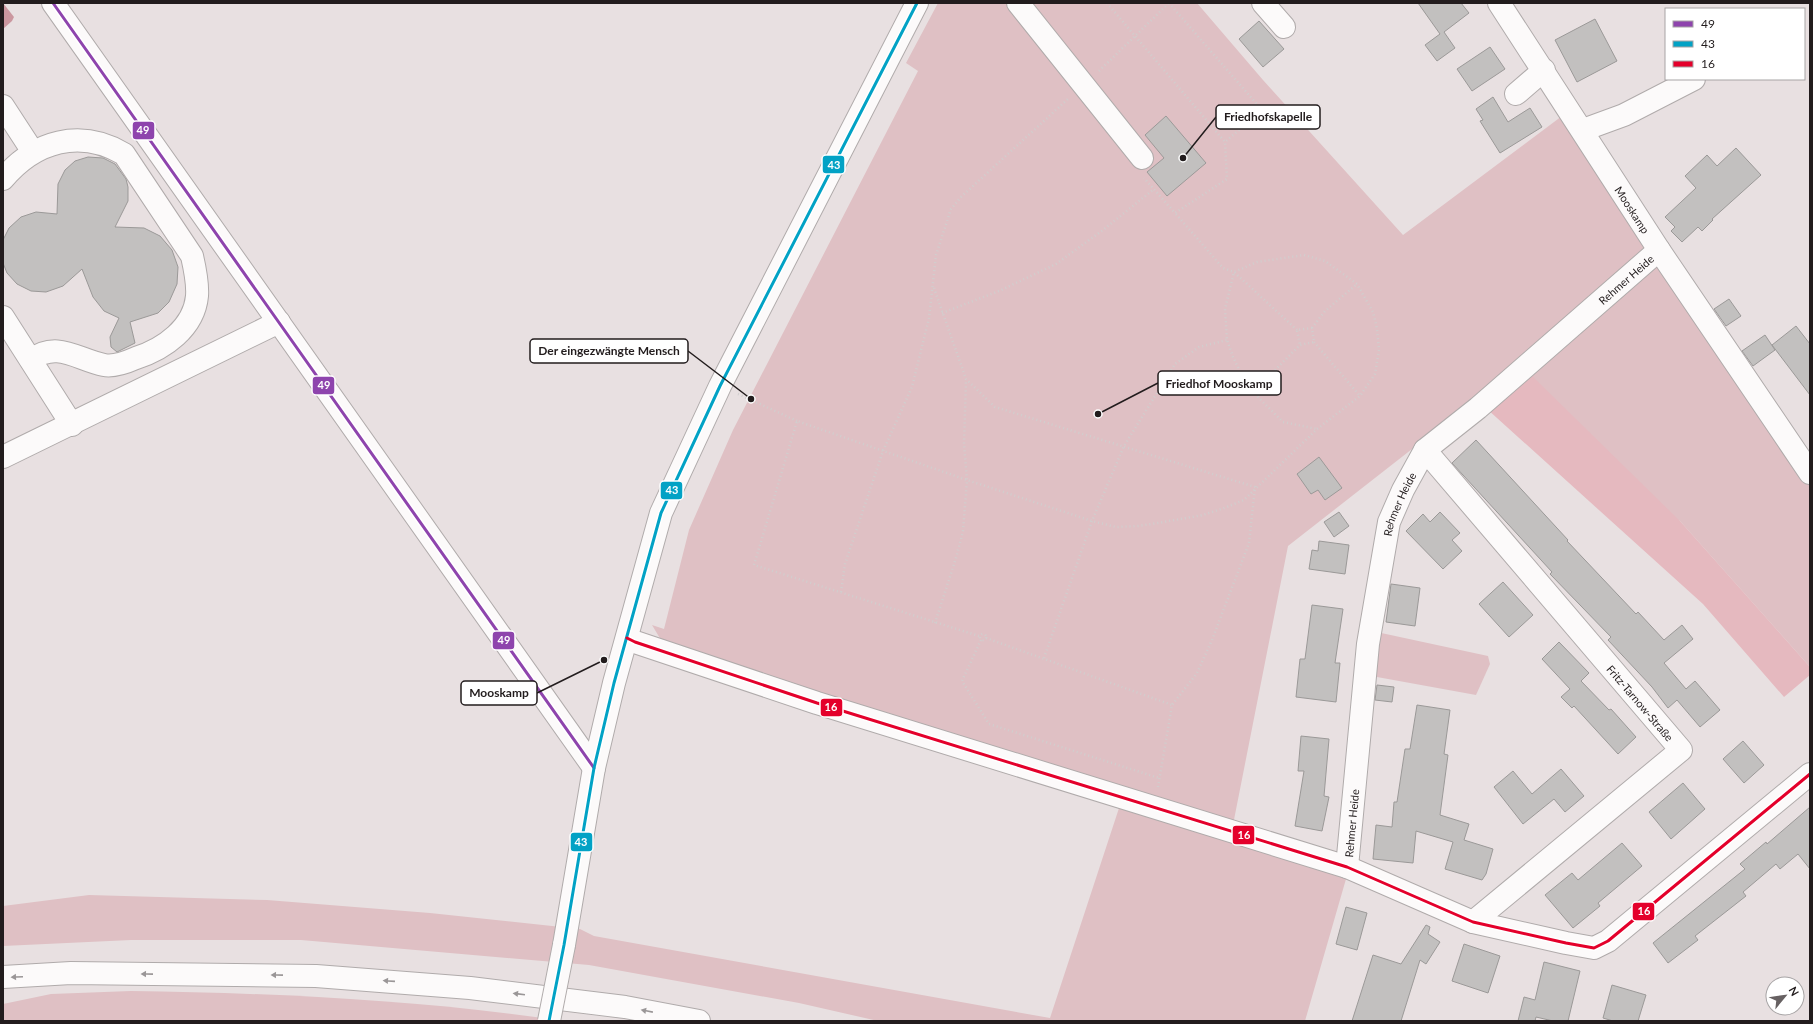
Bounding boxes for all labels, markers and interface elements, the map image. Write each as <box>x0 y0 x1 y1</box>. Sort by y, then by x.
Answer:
legend <box>1665 8 1805 80</box>
text: 49 <box>1701 16 1715 31</box>
text: 43 <box>1701 36 1715 51</box>
text: 16 <box>1701 56 1715 71</box>
callout: Friedhofskapelle <box>1216 105 1320 129</box>
text: Friedhofskapelle <box>1224 109 1313 124</box>
line badge: 49 <box>132 121 155 140</box>
text: 49 <box>137 123 149 136</box>
line badge: 43 <box>822 155 845 174</box>
text: 43 <box>828 158 840 171</box>
street label: Mooskamp <box>1613 183 1653 235</box>
street label: Rehmer Heide <box>1596 252 1656 307</box>
callout: Der eingezwängte Mensch <box>530 339 688 363</box>
text: Der eingezwängte Mensch <box>538 343 680 358</box>
callout: Friedhof Mooskamp <box>1158 371 1281 395</box>
line badge: 49 <box>312 376 335 395</box>
text: Friedhof Mooskamp <box>1165 376 1273 391</box>
text: 49 <box>318 378 330 391</box>
street label: Rehmer Heide <box>1380 470 1418 537</box>
line badge: 43 <box>660 481 683 500</box>
text: 43 <box>666 483 678 496</box>
line badge: 49 <box>492 631 515 650</box>
text: 49 <box>498 633 510 646</box>
street label: Fritz-Tarnow-Straße <box>1604 662 1677 743</box>
callout: Mooskamp <box>461 681 537 705</box>
text: Mooskamp <box>469 685 529 700</box>
line badge: 16 <box>820 698 843 717</box>
text: 16 <box>825 700 838 713</box>
street label: Rehmer Heide <box>1341 788 1361 858</box>
line badge: 16 <box>1232 825 1255 845</box>
text: 16 <box>1238 828 1251 841</box>
line badge: 43 <box>570 832 593 852</box>
text: 43 <box>575 835 587 848</box>
line badge: 16 <box>1632 902 1655 921</box>
text: 16 <box>1638 904 1651 917</box>
one-way arrow <box>140 971 153 977</box>
one-way arrow <box>270 972 283 978</box>
one-way arrow <box>11 973 23 980</box>
north arrow <box>1765 976 1805 1016</box>
one-way arrow <box>383 978 395 985</box>
text: N <box>1786 984 1802 998</box>
one-way arrow <box>513 991 525 997</box>
one-way arrow <box>641 1008 653 1014</box>

